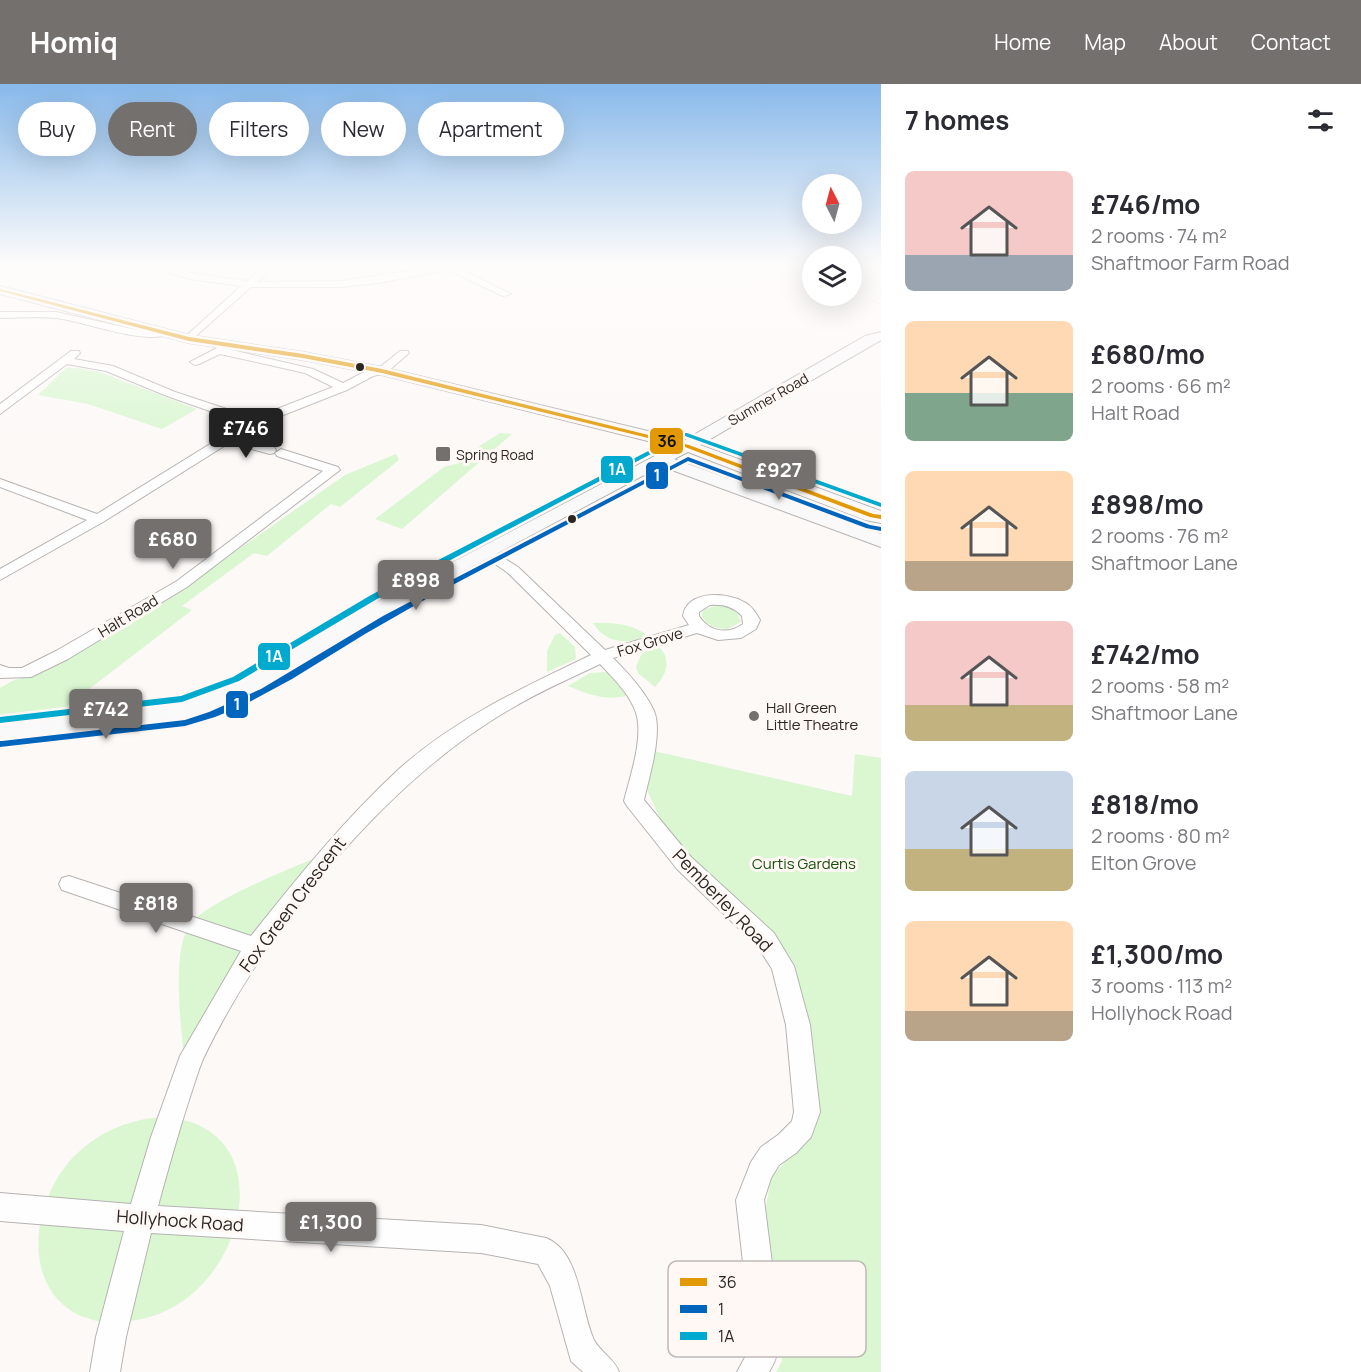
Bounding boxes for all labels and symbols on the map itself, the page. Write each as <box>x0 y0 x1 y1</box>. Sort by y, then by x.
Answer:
north arrow <box>802 174 862 234</box>
unlabelled marker <box>354 361 366 373</box>
street label: Summer Road <box>724 368 812 430</box>
pin: £746 <box>210 408 282 459</box>
line badge: 36 <box>649 427 684 455</box>
text: 36 <box>657 430 677 452</box>
marker: Spring Road <box>434 445 452 463</box>
place label: Spring Road <box>456 445 534 464</box>
pin: £927 <box>743 450 815 501</box>
line badge: 1A <box>600 455 634 484</box>
text: 1A <box>608 458 626 480</box>
line badge: 1 <box>645 461 669 490</box>
text: 1 <box>653 464 661 486</box>
unlabelled marker <box>566 513 578 525</box>
pin: £680 <box>137 519 209 570</box>
pin: £898 <box>380 560 452 611</box>
street label: Halt Road <box>94 590 162 642</box>
street label: Fox Grove <box>615 622 686 662</box>
line badge: 1A <box>257 642 291 671</box>
text: 1A <box>265 645 283 667</box>
pin: £742 <box>70 689 142 740</box>
line badge: 1 <box>225 690 249 719</box>
text: 1 <box>233 693 241 715</box>
place label: Hall Green Little Theatre <box>766 697 859 735</box>
marker: Hall Green Little Theatre <box>747 709 761 723</box>
street label: Fox Green Crescent <box>233 832 351 976</box>
street label: Pemberley Road <box>668 843 778 957</box>
park label: Curtis Gardens <box>752 853 856 874</box>
pin: £818 <box>120 883 192 934</box>
pin: £1,300 <box>282 1202 380 1253</box>
street label: Hollyhock Road <box>116 1204 244 1236</box>
legend <box>668 1261 866 1357</box>
text: 36 <box>718 1271 737 1293</box>
text: 1 <box>718 1298 724 1320</box>
text: 1A <box>718 1325 734 1347</box>

